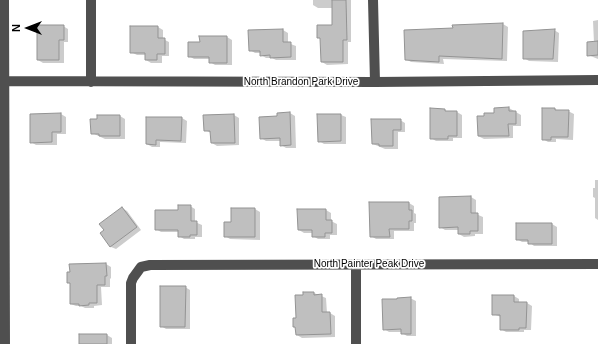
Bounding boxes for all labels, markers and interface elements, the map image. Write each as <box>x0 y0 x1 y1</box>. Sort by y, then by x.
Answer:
north arrow <box>8 8 48 48</box>
text: N <box>10 24 22 32</box>
street label: North Brandon Park Drive <box>244 76 358 88</box>
street label: North Painter Peak Drive <box>314 258 424 270</box>

